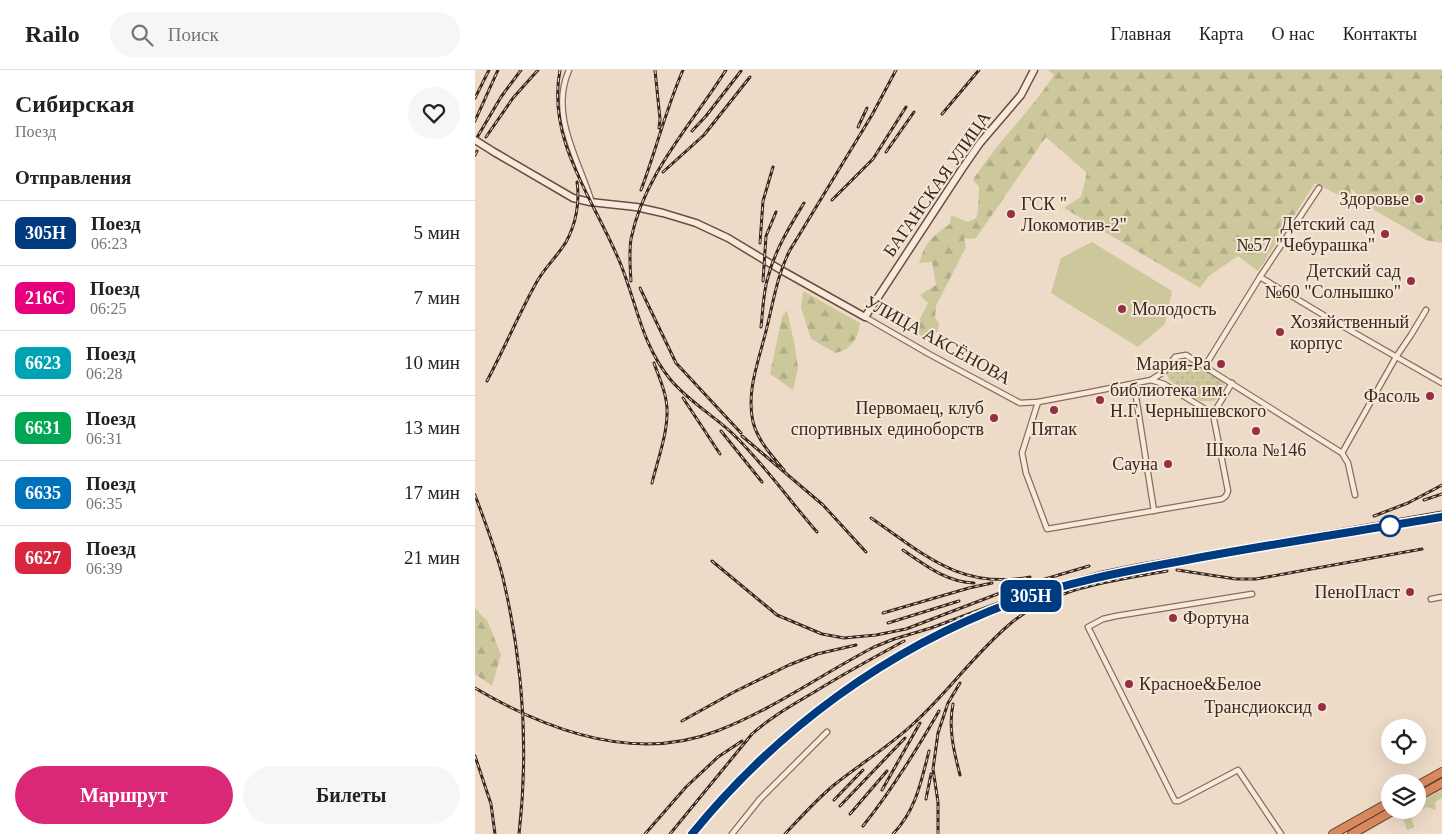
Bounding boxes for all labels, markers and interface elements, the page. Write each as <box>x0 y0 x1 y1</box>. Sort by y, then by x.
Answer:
search box <box>110 12 460 57</box>
text: Railo <box>25 21 80 47</box>
icon: search <box>128 21 156 49</box>
text: Поиск <box>168 24 219 45</box>
text: Главная <box>1111 24 1171 44</box>
text: Карта <box>1199 24 1244 44</box>
text: О нас <box>1272 24 1315 44</box>
text: Контакты <box>1343 24 1417 44</box>
button: heart <box>408 87 460 139</box>
text: Сибирская <box>15 91 134 117</box>
street label: БАГАНСКАЯ УЛИЦА <box>879 107 995 261</box>
text: Поезд <box>15 123 56 140</box>
text: Отправления <box>15 167 131 188</box>
place label: Здоровье <box>1340 189 1409 209</box>
marker: Здоровье <box>1413 193 1425 205</box>
place label: ГСК " Локомотив-2" <box>1021 194 1127 235</box>
marker: ГСК " Локомотив-2" <box>1005 208 1017 220</box>
text: Поезд <box>91 213 141 234</box>
place label: Детский сад №57 "Чебурашка" <box>1236 214 1375 255</box>
text: 5 мин <box>413 222 460 243</box>
text: 305Н <box>25 223 66 243</box>
marker: Детский сад №57 "Чебурашка" <box>1379 228 1391 240</box>
text: 06:23 <box>91 235 127 252</box>
place label: Детский сад №60 "Солнышко" <box>1264 261 1401 302</box>
marker: Детский сад №60 "Солнышко" <box>1405 275 1417 287</box>
text: Поезд <box>90 278 140 299</box>
text: 7 мин <box>413 287 460 308</box>
text: 216С <box>25 288 65 308</box>
street label: УЛИЦА АКСЁНОВА <box>861 292 1015 388</box>
place label: Молодость <box>1132 299 1216 319</box>
text: 06:25 <box>90 300 126 317</box>
marker: Молодость <box>1116 303 1128 315</box>
place label: Хозяйственный корпус <box>1290 312 1409 353</box>
marker: Хозяйственный корпус <box>1274 326 1286 338</box>
text: Поезд <box>86 343 136 364</box>
text: 10 мин <box>404 352 460 373</box>
text: 6623 <box>25 353 61 373</box>
place label: Мария-Ра <box>1136 354 1211 374</box>
marker: Мария-Ра <box>1215 358 1227 370</box>
text: 06:28 <box>86 365 122 382</box>
place label: библиотека им. Н.Г. Чернышевского <box>1110 380 1266 421</box>
place label: Фасоль <box>1364 386 1420 406</box>
marker: Фасоль <box>1424 390 1436 402</box>
marker: библиотека им. Н.Г. Чернышевского <box>1094 394 1106 406</box>
place label: Первомаец, клуб спортивных единоборств <box>791 398 984 439</box>
marker: Пятак <box>1048 404 1060 416</box>
text: Поезд <box>86 408 136 429</box>
marker: Первомаец, клуб спортивных единоборств <box>988 412 1000 424</box>
text: 13 мин <box>404 417 460 438</box>
text: 6631 <box>25 418 61 438</box>
place label: Пятак <box>1031 419 1077 439</box>
marker: Школа №146 <box>1250 425 1262 437</box>
text: 06:31 <box>86 430 122 447</box>
place label: Школа №146 <box>1206 440 1306 460</box>
place label: Сауна <box>1112 454 1158 474</box>
marker: Сауна <box>1162 458 1174 470</box>
text: Поезд <box>86 473 136 494</box>
text: 17 мин <box>404 482 460 503</box>
text: 6635 <box>25 483 61 503</box>
text: 06:35 <box>86 495 122 512</box>
unlabelled marker <box>1379 515 1401 537</box>
text: Поезд <box>86 538 136 559</box>
text: 21 мин <box>404 547 460 568</box>
text: 6627 <box>25 548 61 568</box>
text: 06:39 <box>86 560 122 577</box>
line badge: 305Н <box>996 580 1066 612</box>
place label: ПеноПласт <box>1315 582 1400 602</box>
text: 305Н <box>1010 586 1052 606</box>
marker: ПеноПласт <box>1404 586 1416 598</box>
place label: Фортуна <box>1183 608 1249 628</box>
marker: Фортуна <box>1167 612 1179 624</box>
place label: Красное&Белое <box>1139 674 1261 694</box>
marker: Красное&Белое <box>1123 678 1135 690</box>
place label: Трансдиоксид <box>1204 697 1312 717</box>
marker: Трансдиоксид <box>1316 701 1328 713</box>
map controls <box>1381 719 1426 819</box>
button: locate <box>1381 719 1426 764</box>
button: Маршрут <box>15 766 233 824</box>
button: Билеты <box>243 766 460 824</box>
button: layers <box>1381 774 1426 819</box>

